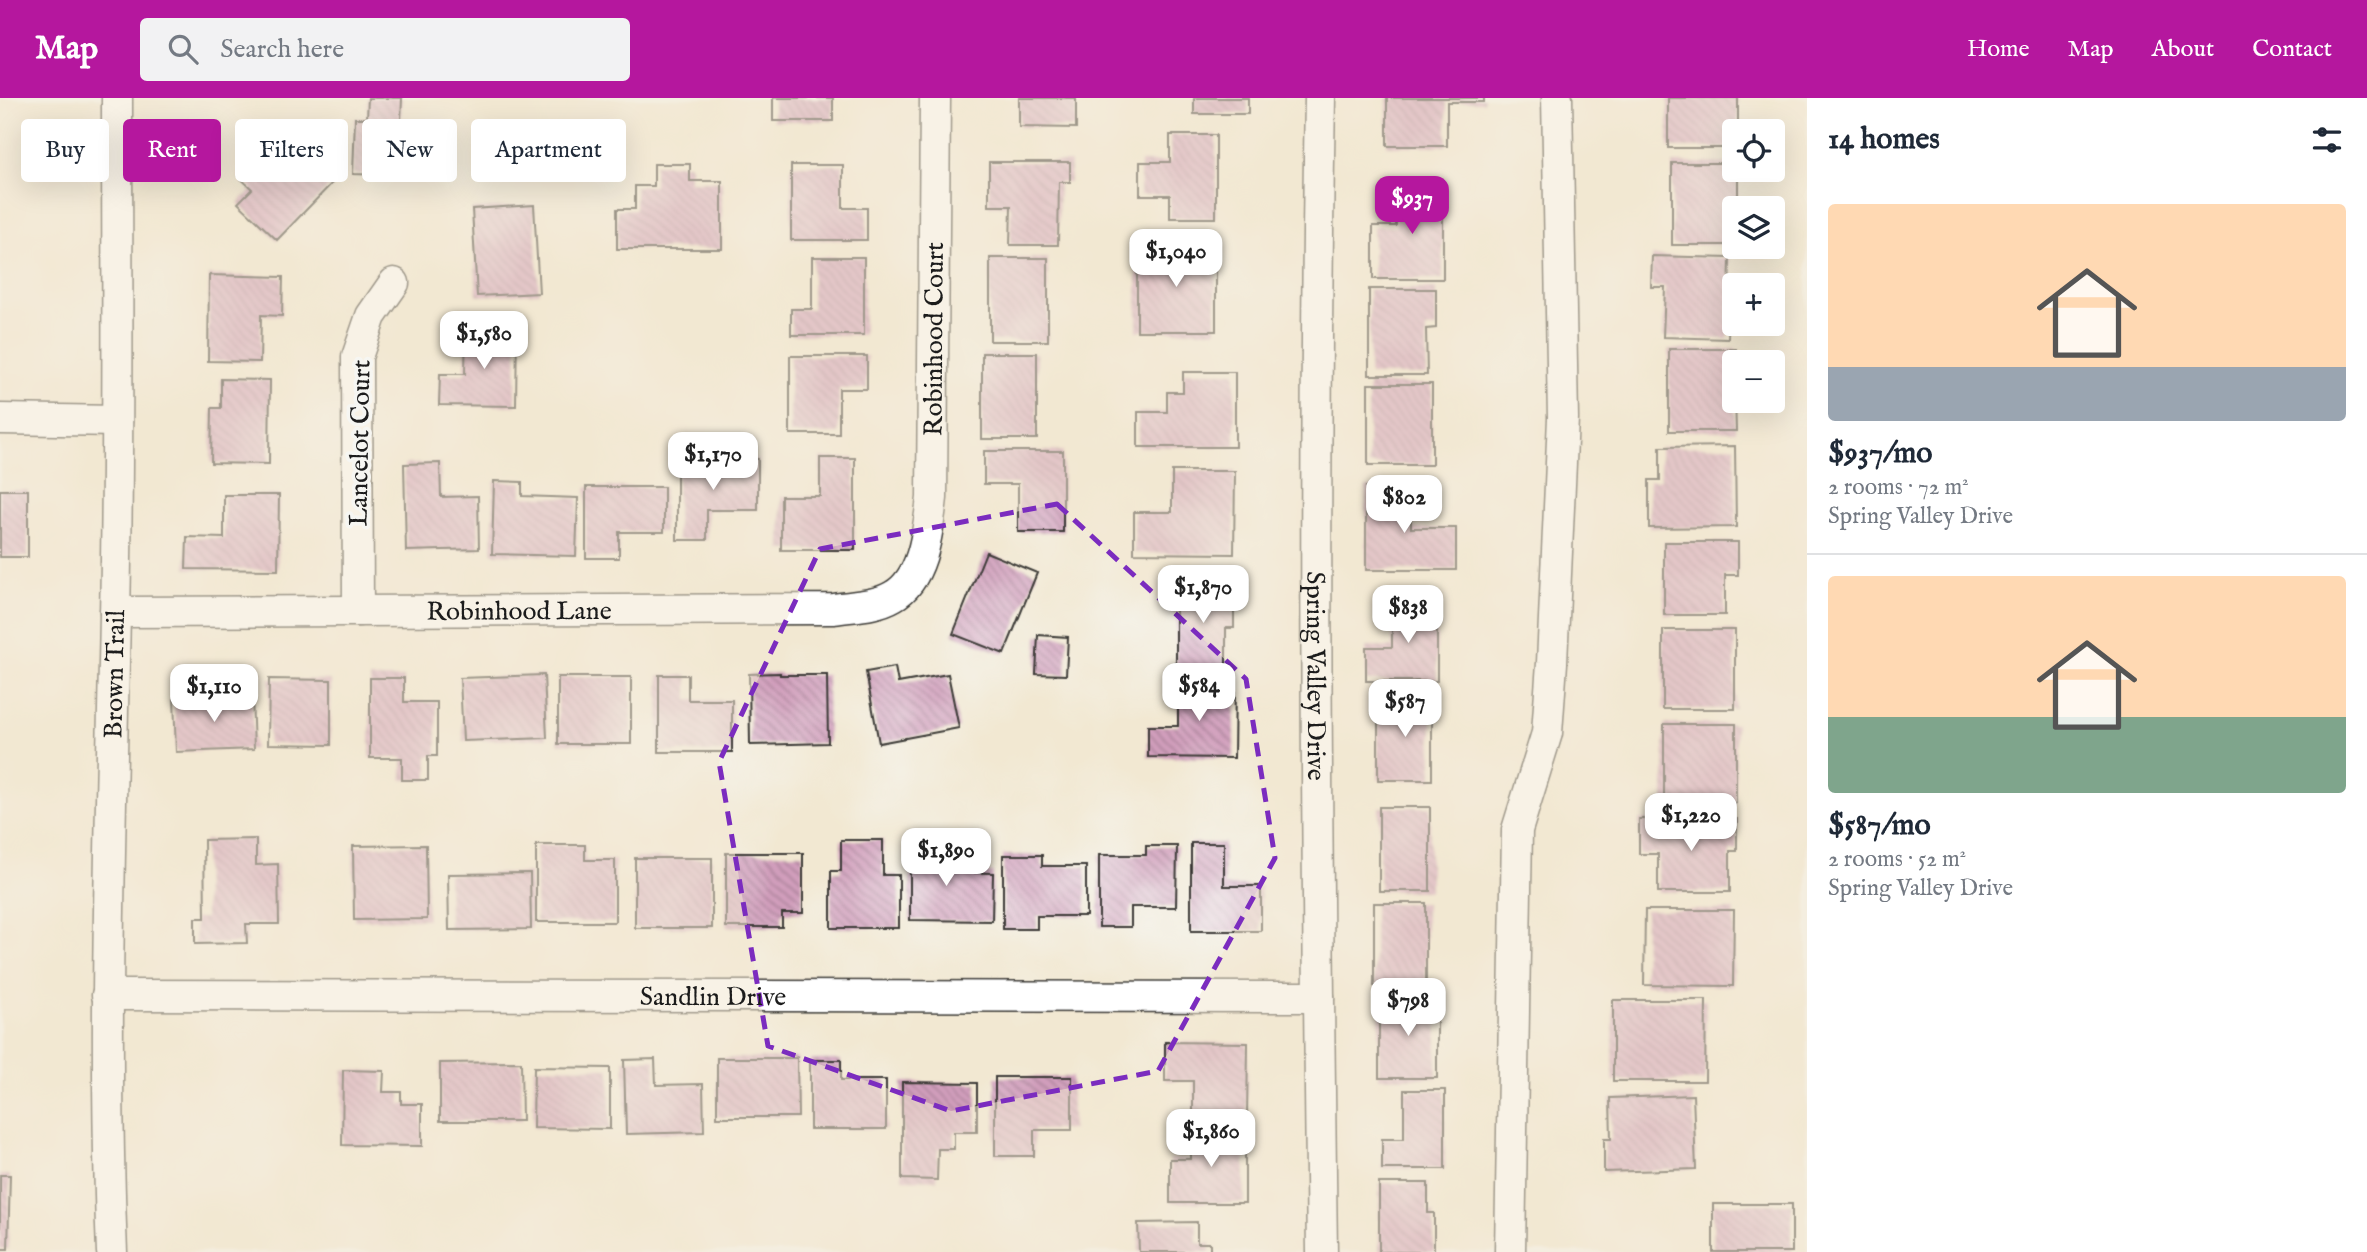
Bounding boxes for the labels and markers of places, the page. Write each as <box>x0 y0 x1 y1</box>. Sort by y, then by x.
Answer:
pin: $937 <box>1371 176 1453 236</box>
pin: $1,040 <box>1119 230 1233 289</box>
pin: $1,580 <box>427 312 541 371</box>
pin: $1,170 <box>656 432 770 492</box>
pin: $802 <box>1363 476 1445 535</box>
pin: $1,870 <box>1146 566 1260 625</box>
pin: $838 <box>1367 586 1449 645</box>
pin: $1,110 <box>157 664 271 724</box>
pin: $584 <box>1158 664 1240 723</box>
pin: $587 <box>1364 680 1446 739</box>
pin: $1,220 <box>1634 794 1748 853</box>
pin: $1,890 <box>889 828 1003 888</box>
pin: $798 <box>1367 978 1449 1038</box>
pin: $1,860 <box>1154 1110 1268 1169</box>

